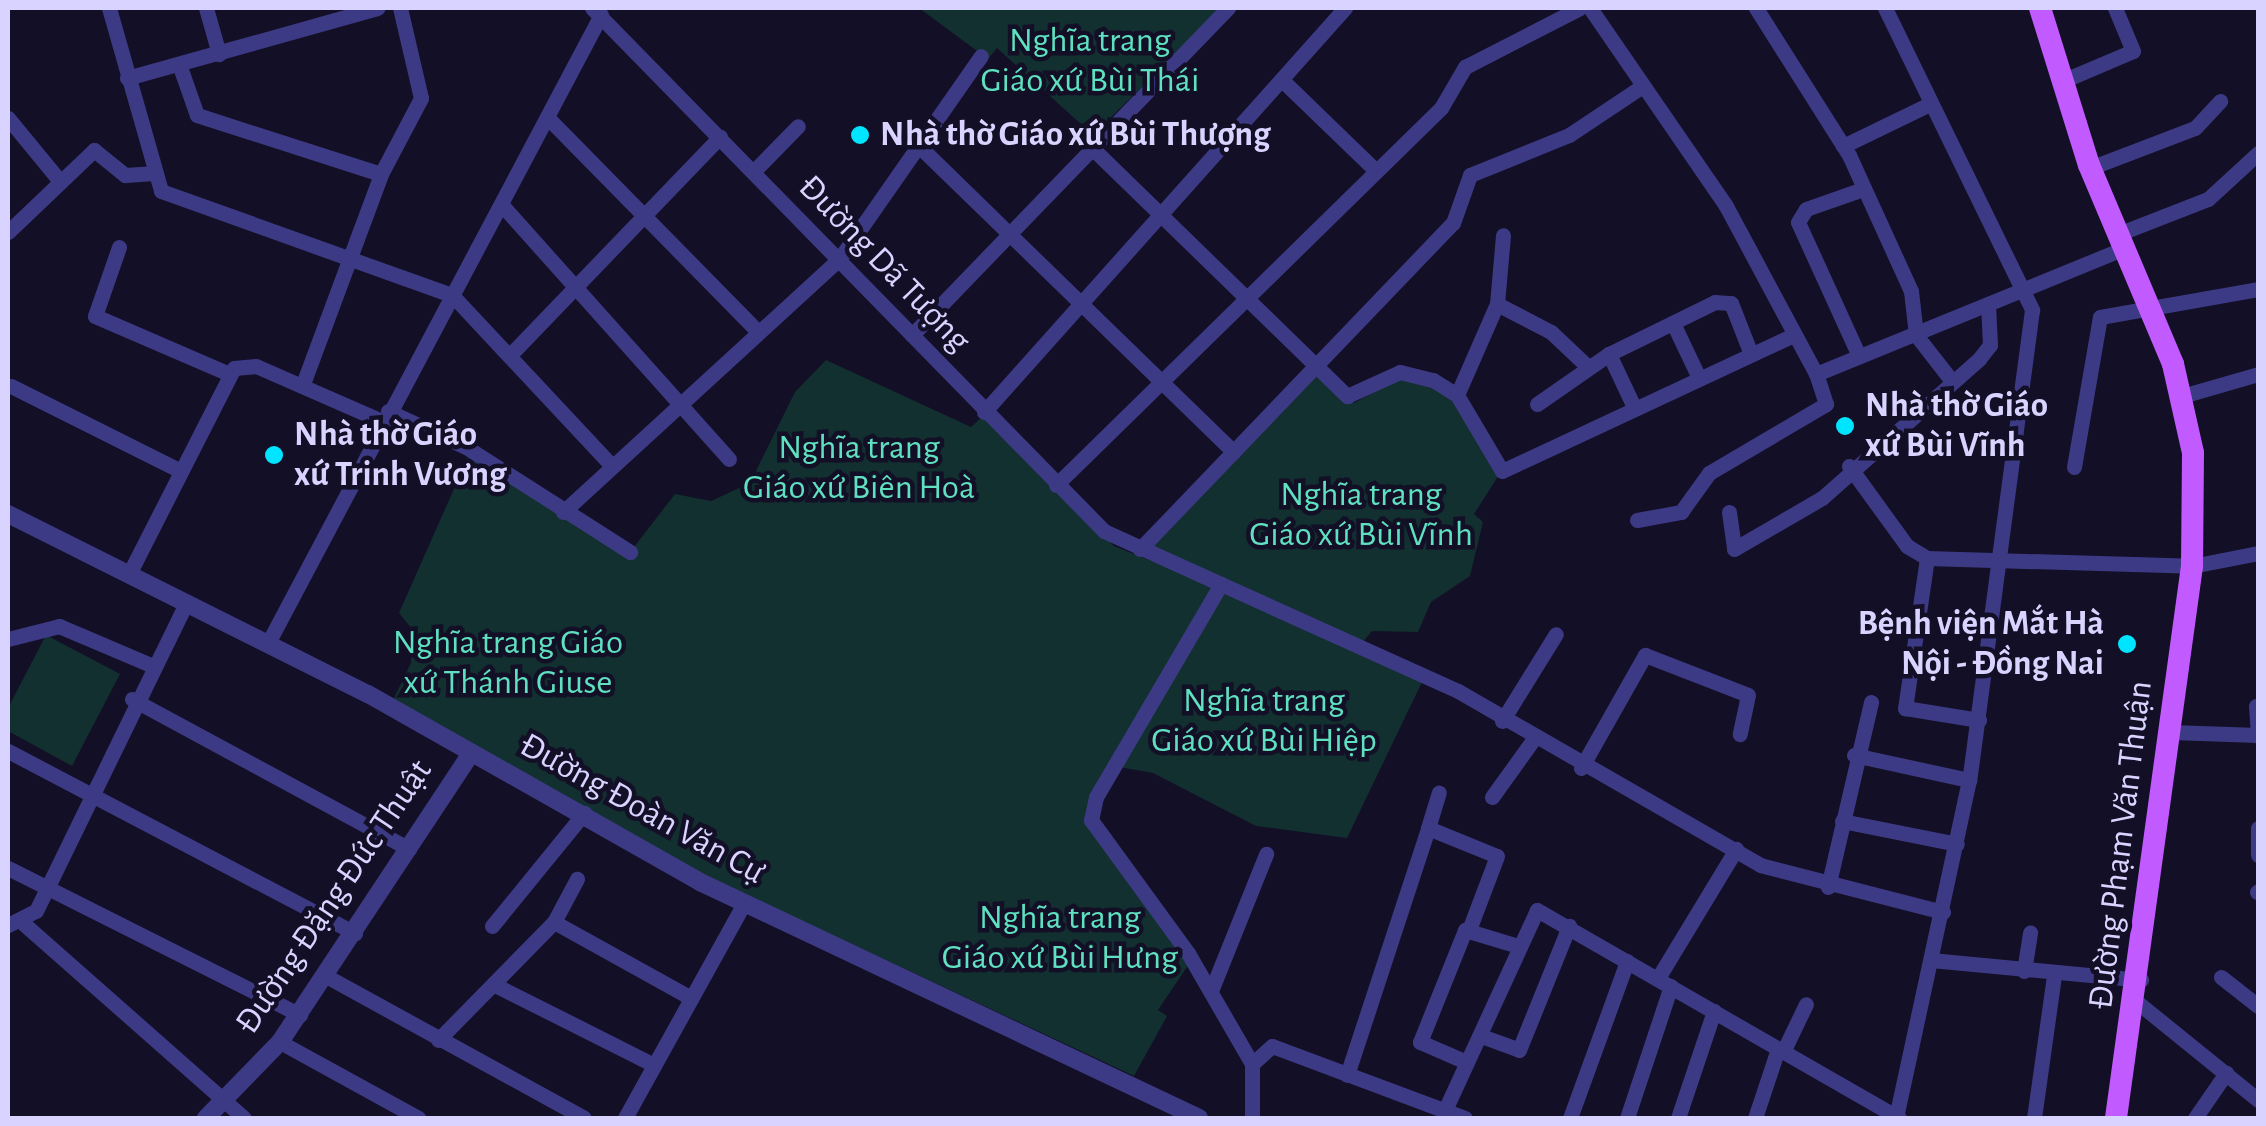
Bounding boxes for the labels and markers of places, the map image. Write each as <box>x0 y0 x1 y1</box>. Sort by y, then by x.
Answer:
place label: Nhà thờ Giáo xứ Bùi Thượng <box>880 114 1271 156</box>
marker: Nhà thờ Giáo xứ Bùi Thượng <box>849 124 871 146</box>
place label: Nhà thờ Giáo xứ Bùi Vĩnh <box>1865 385 2048 467</box>
place label: Nhà thờ Giáo xứ Trinh Vương <box>294 414 507 496</box>
marker: Nhà thờ Giáo xứ Bùi Vĩnh <box>1834 415 1856 437</box>
marker: Nhà thờ Giáo xứ Trinh Vương <box>263 444 285 466</box>
place label: Bệnh viện Mắt Hà Nội - Đồng Nai <box>1858 603 2104 685</box>
marker: Bệnh viện Mắt Hà Nội - Đồng Nai <box>2114 631 2140 657</box>

